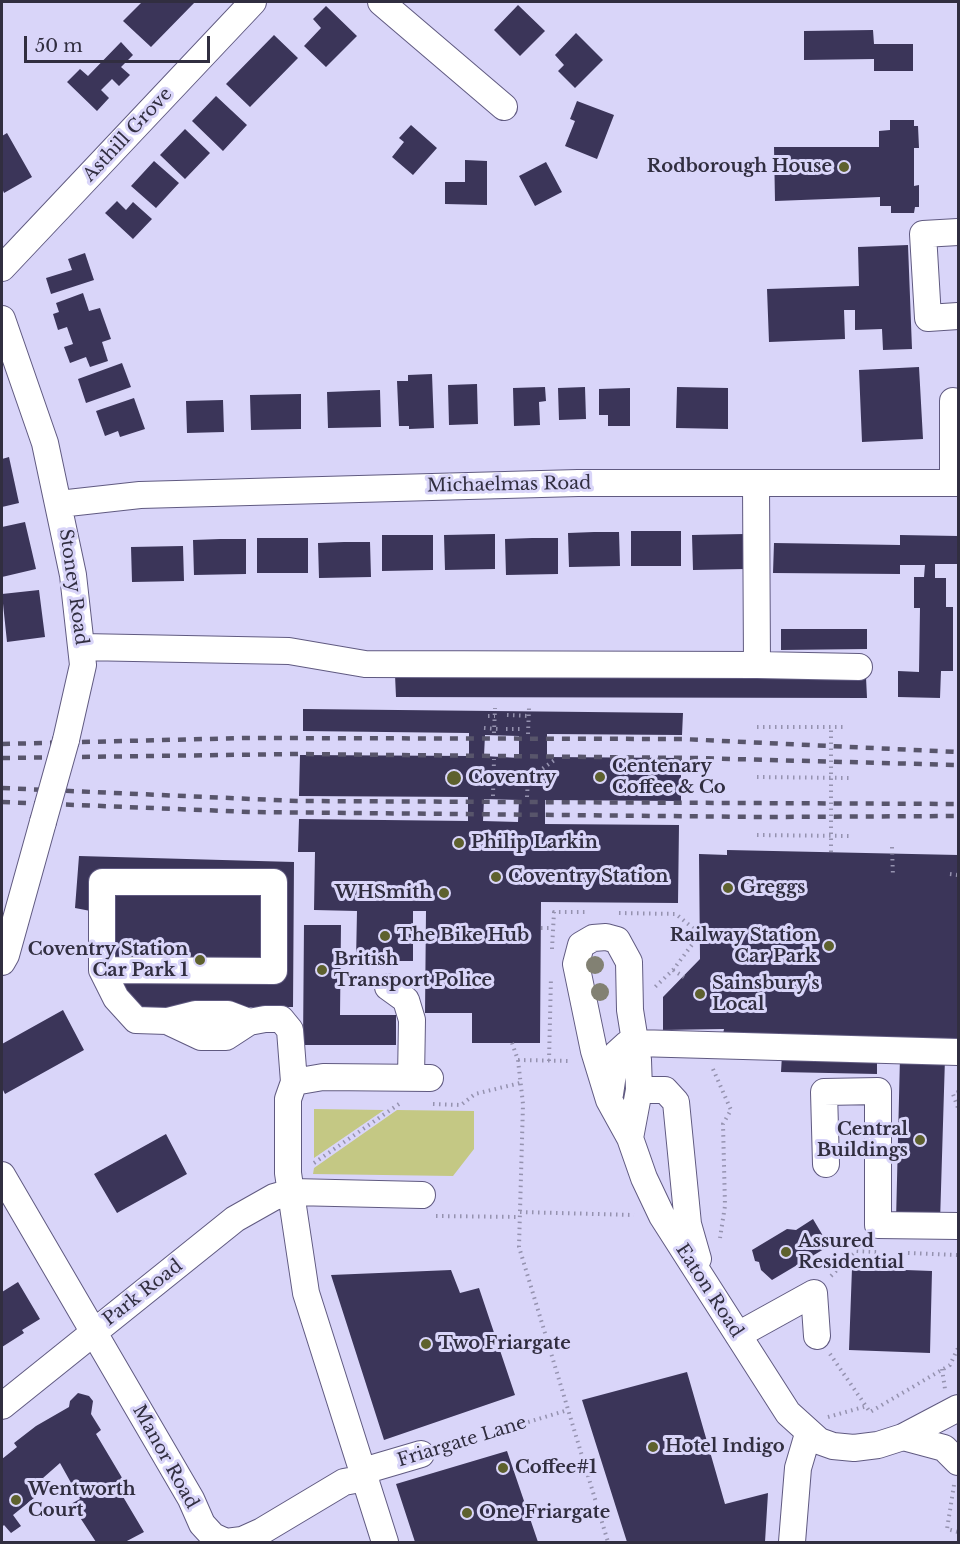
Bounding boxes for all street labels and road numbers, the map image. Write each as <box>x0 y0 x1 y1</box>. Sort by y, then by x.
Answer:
street label: Asthill Grove <box>79 84 177 186</box>
street label: Michaelmas Road <box>427 473 591 497</box>
street label: Stoney Road <box>54 527 92 647</box>
street label: Eaton Road <box>671 1240 747 1342</box>
street label: Park Road <box>99 1255 187 1331</box>
street label: Manor Road <box>128 1401 202 1513</box>
street label: Friargate Lane <box>395 1412 529 1472</box>

